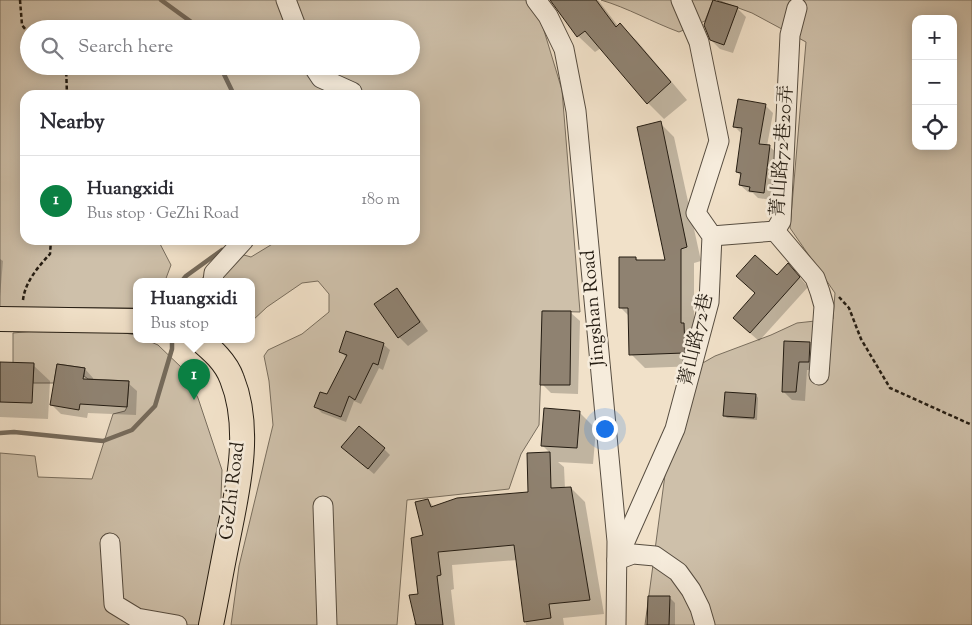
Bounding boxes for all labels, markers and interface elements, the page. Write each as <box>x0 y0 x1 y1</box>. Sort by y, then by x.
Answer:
map controls <box>912 15 957 150</box>
button: + <box>912 15 957 60</box>
search box <box>20 20 420 75</box>
icon: search <box>38 34 66 62</box>
text: Search here <box>78 34 173 61</box>
button: − <box>912 60 957 105</box>
street label: 菁山路72巷20弄 <box>765 84 801 218</box>
button: locate <box>912 105 957 150</box>
text: Nearby <box>40 108 105 138</box>
text: Huangxidi <box>87 176 174 203</box>
text: 1 <box>53 189 59 212</box>
text: 180 m <box>361 189 400 212</box>
text: Bus stop · GeZhi Road <box>87 203 239 226</box>
street label: Jingshan Road <box>575 248 613 368</box>
popup <box>133 278 255 343</box>
text: Huangxidi <box>151 286 237 313</box>
street label: 菁山路72巷 <box>673 291 721 389</box>
text: Bus stop <box>151 313 209 336</box>
pin: 1 <box>178 359 210 400</box>
your location <box>592 416 618 442</box>
street label: GeZhi Road <box>214 440 252 541</box>

